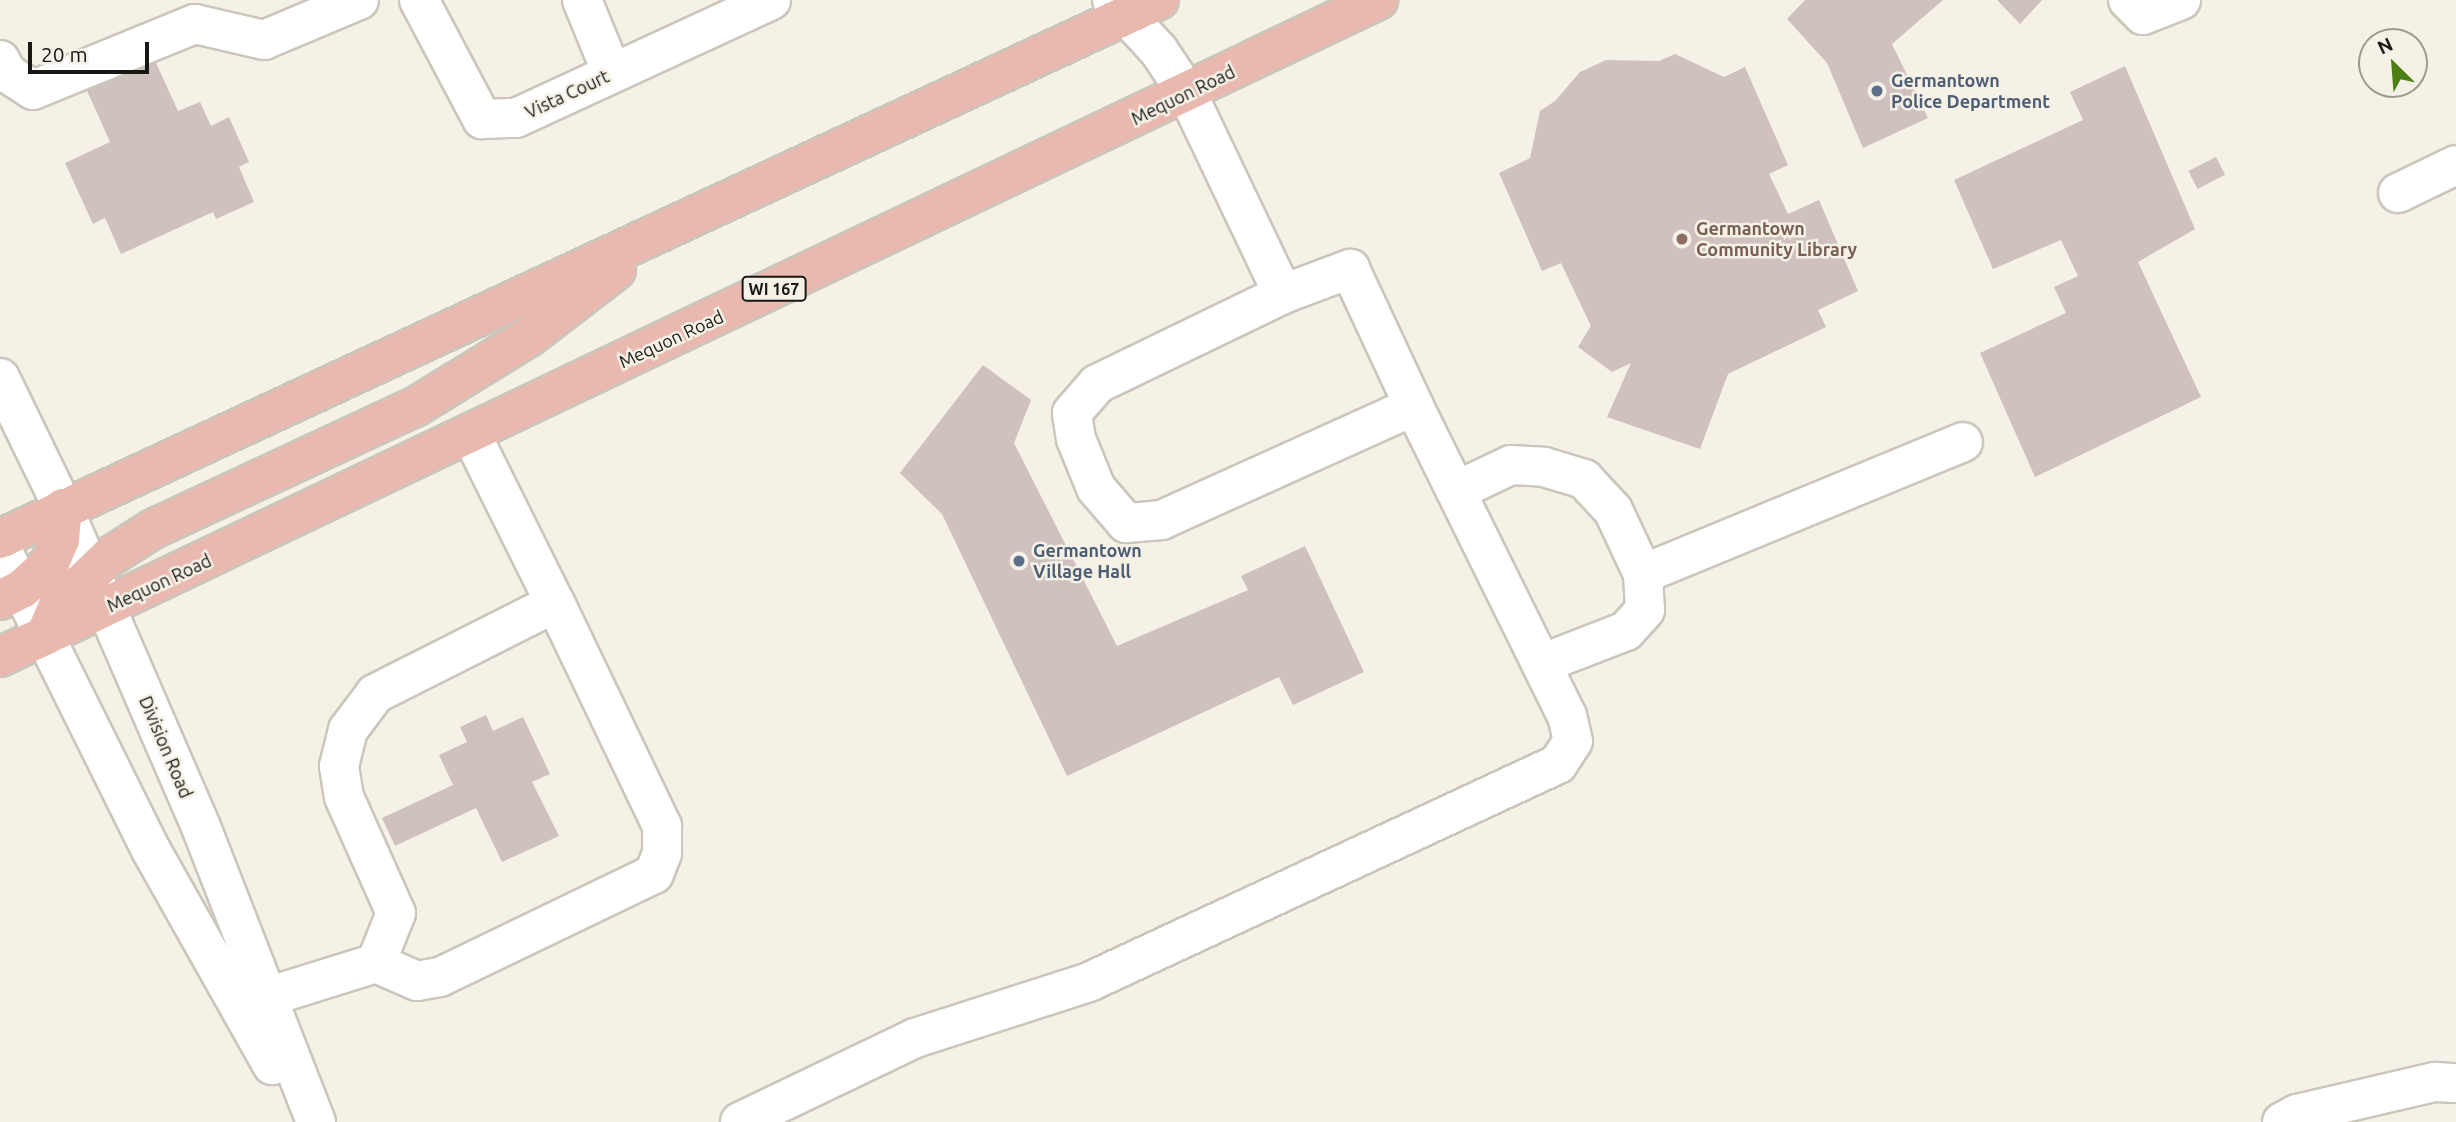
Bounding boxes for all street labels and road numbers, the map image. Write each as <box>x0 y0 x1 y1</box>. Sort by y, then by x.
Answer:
street label: Mequon Road <box>1128 61 1238 129</box>
street label: Vista Court <box>522 65 612 123</box>
road number: WI 167 <box>741 276 807 302</box>
street label: Mequon Road <box>615 305 727 373</box>
street label: Mequon Road <box>103 549 215 617</box>
street label: Division Road <box>135 693 197 801</box>

